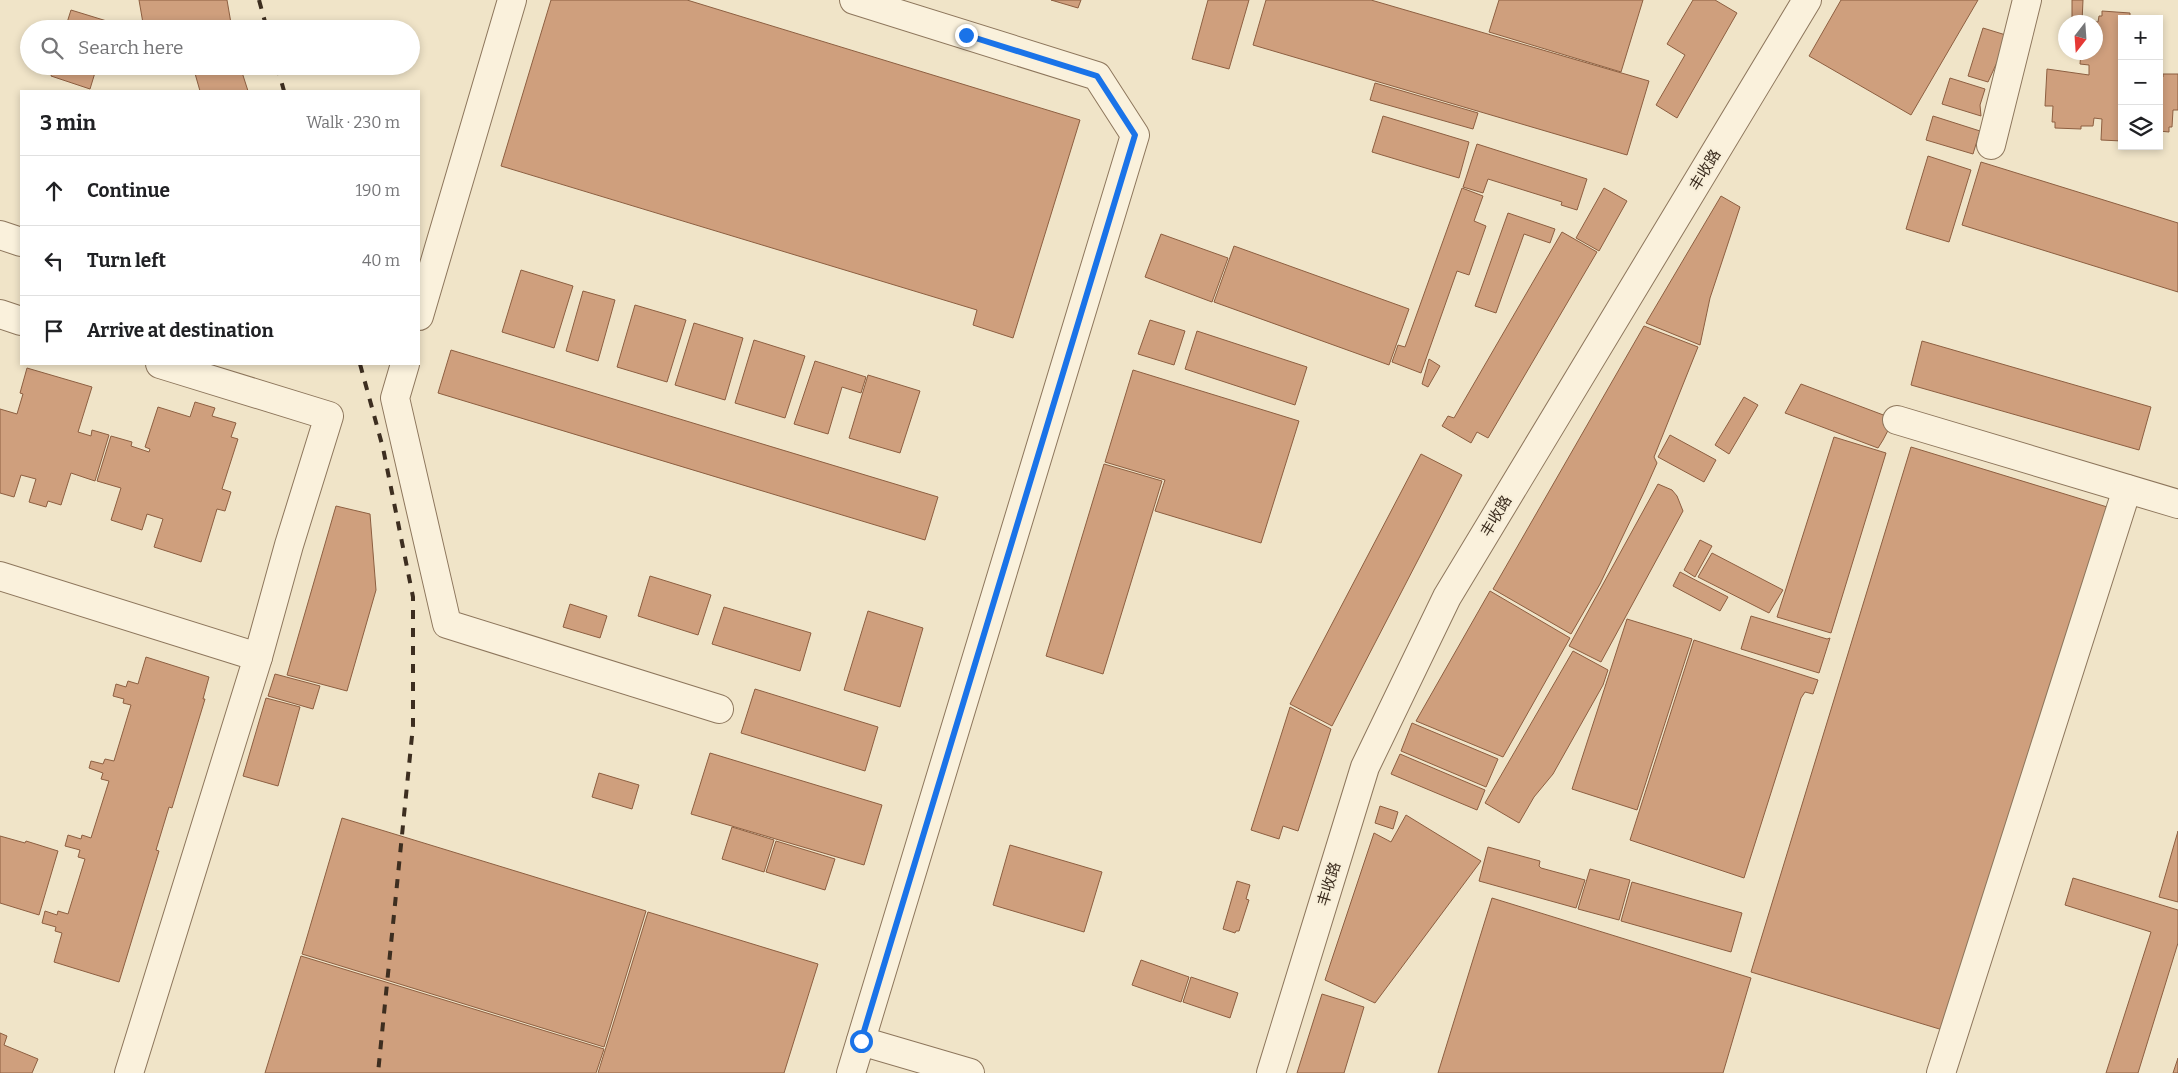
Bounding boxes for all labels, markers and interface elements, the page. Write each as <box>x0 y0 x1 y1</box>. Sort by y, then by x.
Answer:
north arrow <box>2058 15 2103 60</box>
map controls <box>2118 15 2163 150</box>
button: + <box>2118 15 2163 60</box>
search box <box>20 20 420 75</box>
route end <box>955 24 978 47</box>
icon: search <box>38 34 66 62</box>
text: Search here <box>78 36 183 59</box>
button: − <box>2118 60 2163 105</box>
button: layers <box>2118 105 2163 150</box>
text: 3 min <box>40 110 96 136</box>
text: Walk · 230 m <box>306 113 400 132</box>
street label: 丰收路 <box>1686 146 1724 194</box>
icon: ahead <box>40 177 68 205</box>
text: Continue <box>87 179 170 202</box>
text: 190 m <box>355 181 400 200</box>
icon: left <box>40 247 68 275</box>
text: Turn left <box>87 249 166 272</box>
text: 40 m <box>362 251 400 270</box>
icon: arrive <box>40 317 68 345</box>
text: Arrive at destination <box>87 319 274 342</box>
street label: 丰收路 <box>1477 492 1515 540</box>
street label: 丰收路 <box>1314 860 1344 908</box>
route start <box>850 1030 873 1053</box>

